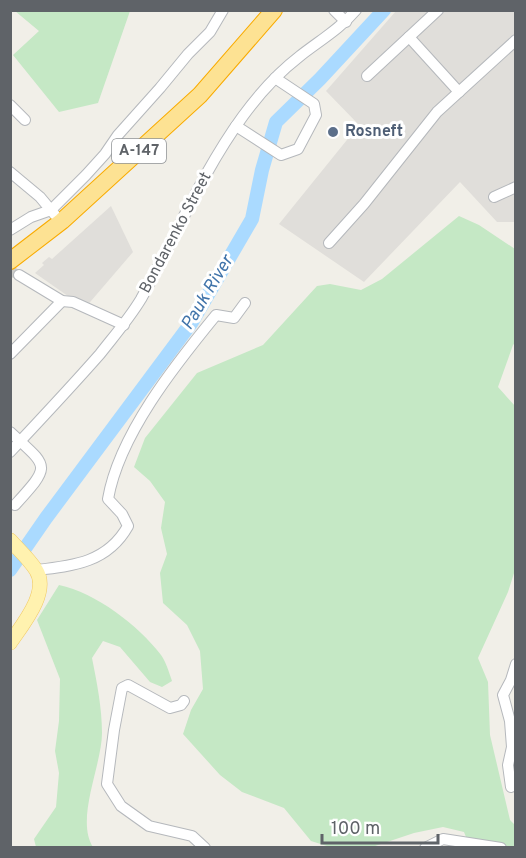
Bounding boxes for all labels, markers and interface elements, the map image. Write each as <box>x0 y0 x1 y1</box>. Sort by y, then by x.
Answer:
place label: Rosneft <box>345 122 403 142</box>
marker: Rosneft <box>326 125 340 139</box>
road number: А-147 <box>112 139 166 163</box>
street label: Bondarenko Street <box>136 169 216 297</box>
water label: Pauk River <box>177 249 240 335</box>
scale bar <box>322 807 438 845</box>
text: 100 m <box>331 818 380 841</box>

